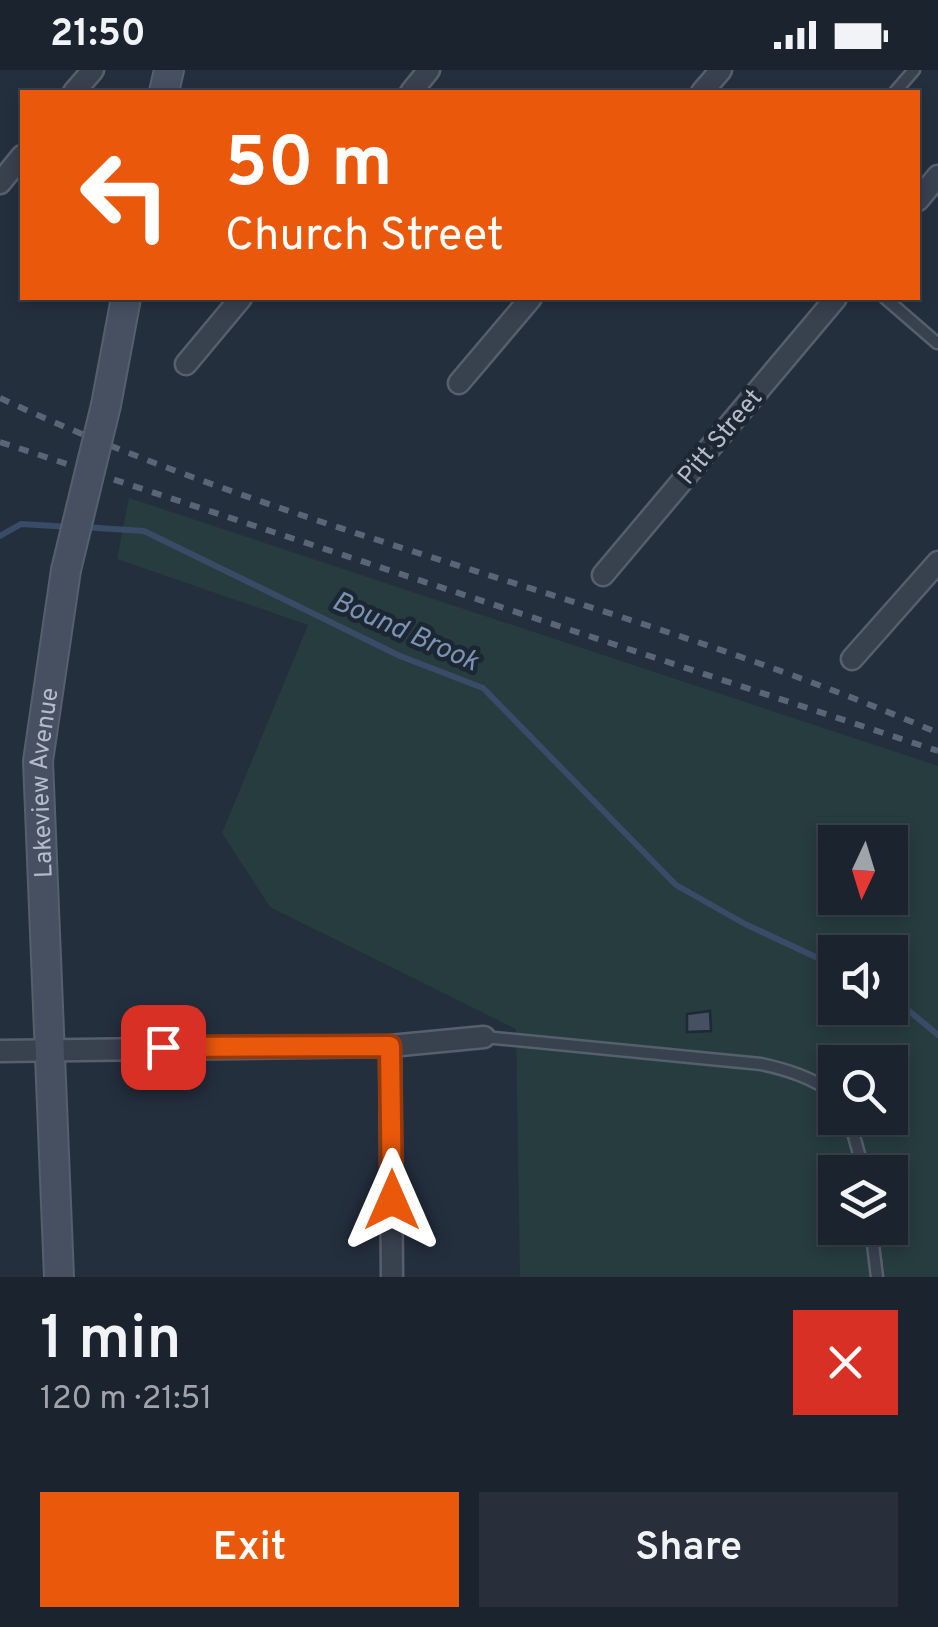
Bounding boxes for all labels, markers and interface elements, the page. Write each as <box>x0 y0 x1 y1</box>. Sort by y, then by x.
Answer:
text: 21:50 <box>50 11 146 60</box>
text: 50 m <box>225 122 392 211</box>
icon: left <box>60 130 190 260</box>
text: Church Street <box>225 209 504 266</box>
street label: Pitt Street <box>672 383 771 492</box>
water label: Bound Brook <box>326 584 484 681</box>
street label: Lakeview Avenue <box>25 686 68 879</box>
north arrow <box>818 825 908 915</box>
map controls <box>818 825 908 1245</box>
button: sound <box>818 935 908 1025</box>
pin <box>121 1005 206 1090</box>
icon: arrive <box>136 1020 191 1075</box>
button: search <box>818 1045 908 1135</box>
position arrow <box>340 1148 444 1252</box>
button: layers <box>818 1155 908 1245</box>
text: 1 min <box>40 1304 181 1380</box>
button: close <box>793 1310 898 1415</box>
text: 120 m · 21:51 <box>40 1380 212 1420</box>
button: Exit <box>40 1492 459 1607</box>
button: Share <box>479 1492 898 1607</box>

